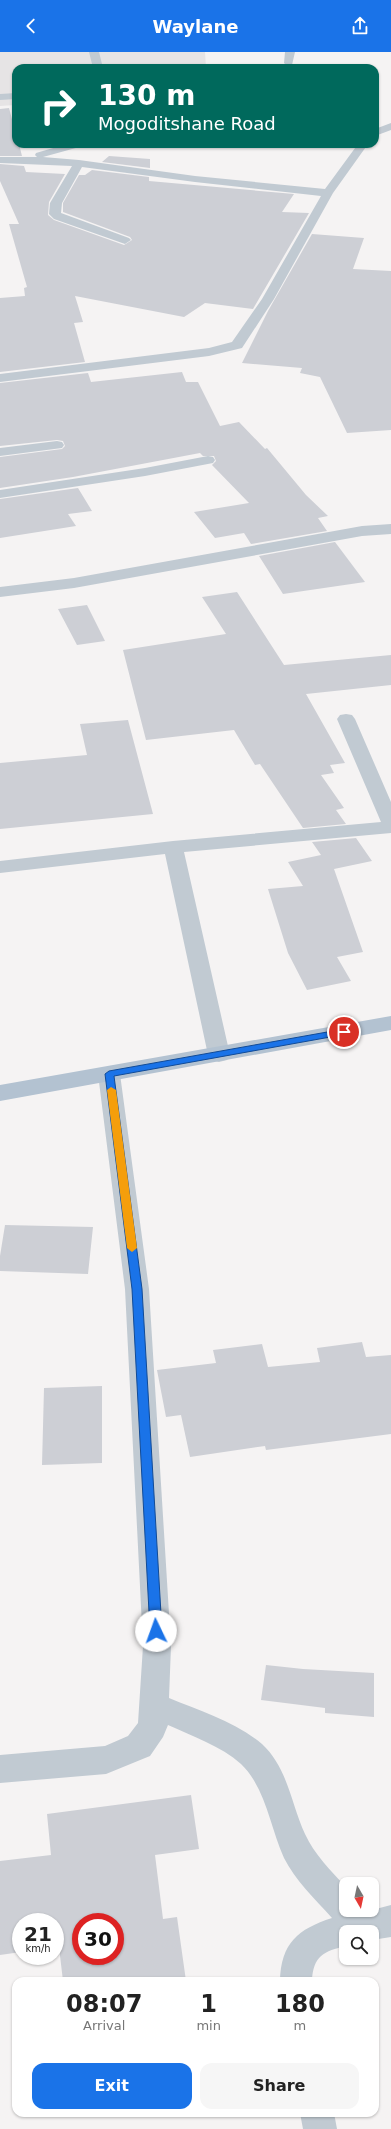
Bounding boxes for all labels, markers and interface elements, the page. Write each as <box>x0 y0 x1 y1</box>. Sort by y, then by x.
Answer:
icon: back <box>20 15 42 37</box>
icon: share <box>349 15 371 37</box>
text: Waylane <box>153 16 238 37</box>
text: 130 m <box>98 79 195 112</box>
icon: right <box>32 80 84 132</box>
text: Mogoditshane Road <box>98 113 276 134</box>
pin <box>327 1015 361 1049</box>
icon: arrive <box>333 1021 355 1043</box>
position arrow <box>135 1610 177 1652</box>
north arrow <box>339 1877 379 1917</box>
map controls <box>339 1877 379 1965</box>
speed limit sign: 30 <box>72 1913 124 1965</box>
text: 21 <box>24 1922 52 1946</box>
button: search <box>339 1925 379 1965</box>
text: km/h <box>25 1943 51 1954</box>
text: 08:07 <box>66 1990 142 2018</box>
text: 1 <box>200 1990 217 2018</box>
text: 180 <box>275 1990 325 2018</box>
text: Arrival <box>83 2018 125 2033</box>
text: min <box>196 2018 221 2033</box>
text: m <box>294 2018 306 2033</box>
button: Exit <box>32 2063 192 2109</box>
button: Share <box>200 2063 359 2109</box>

